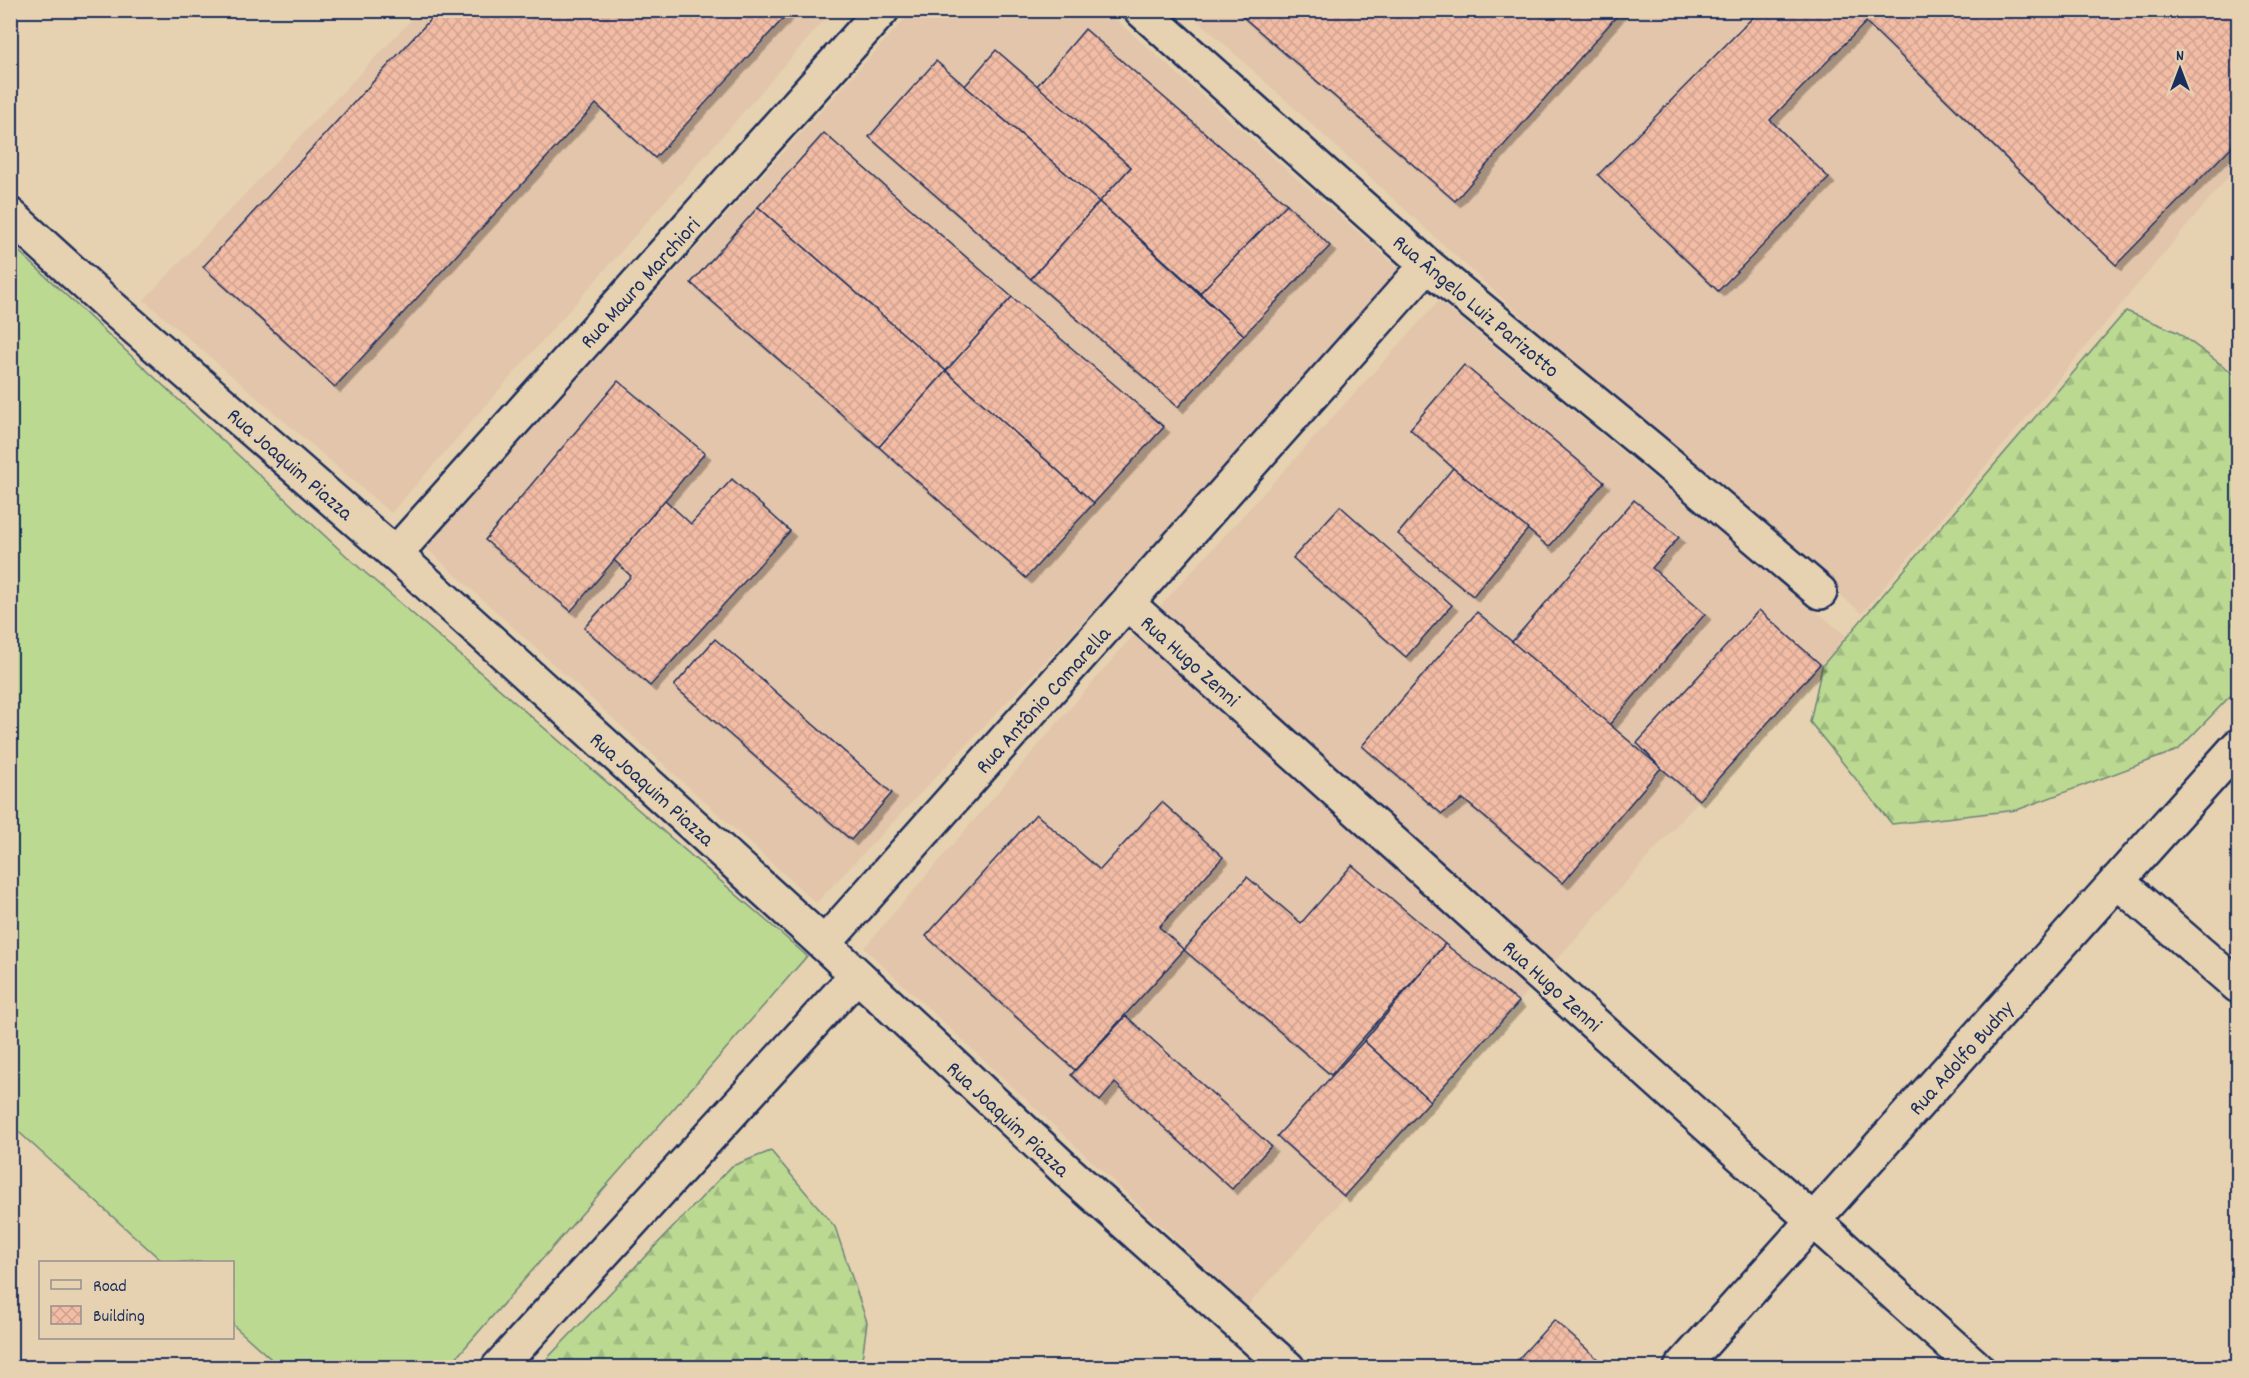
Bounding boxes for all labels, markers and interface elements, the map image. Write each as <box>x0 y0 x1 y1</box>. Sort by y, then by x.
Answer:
north arrow <box>2150 39 2210 99</box>
text: N <box>2176 45 2184 68</box>
street label: Rua Mauro Marchiori <box>574 212 709 357</box>
street label: Rua Ângelo Luiz Parizotto <box>1385 229 1565 387</box>
street label: Rua Joaquim Piazza <box>219 402 359 530</box>
street label: Rua Hugo Zenni <box>1132 609 1245 716</box>
street label: Rua Antônio Comarella <box>970 620 1120 782</box>
street label: Rua Joaquim Piazza <box>581 726 720 856</box>
street label: Rua Hugo Zenni <box>1494 934 1607 1041</box>
street label: Rua Adolfo Budny <box>1903 994 2023 1124</box>
street label: Rua Joaquim Piazza <box>938 1055 1076 1186</box>
legend <box>39 1261 234 1339</box>
text: Road <box>93 1275 127 1300</box>
text: Building <box>93 1305 145 1330</box>

